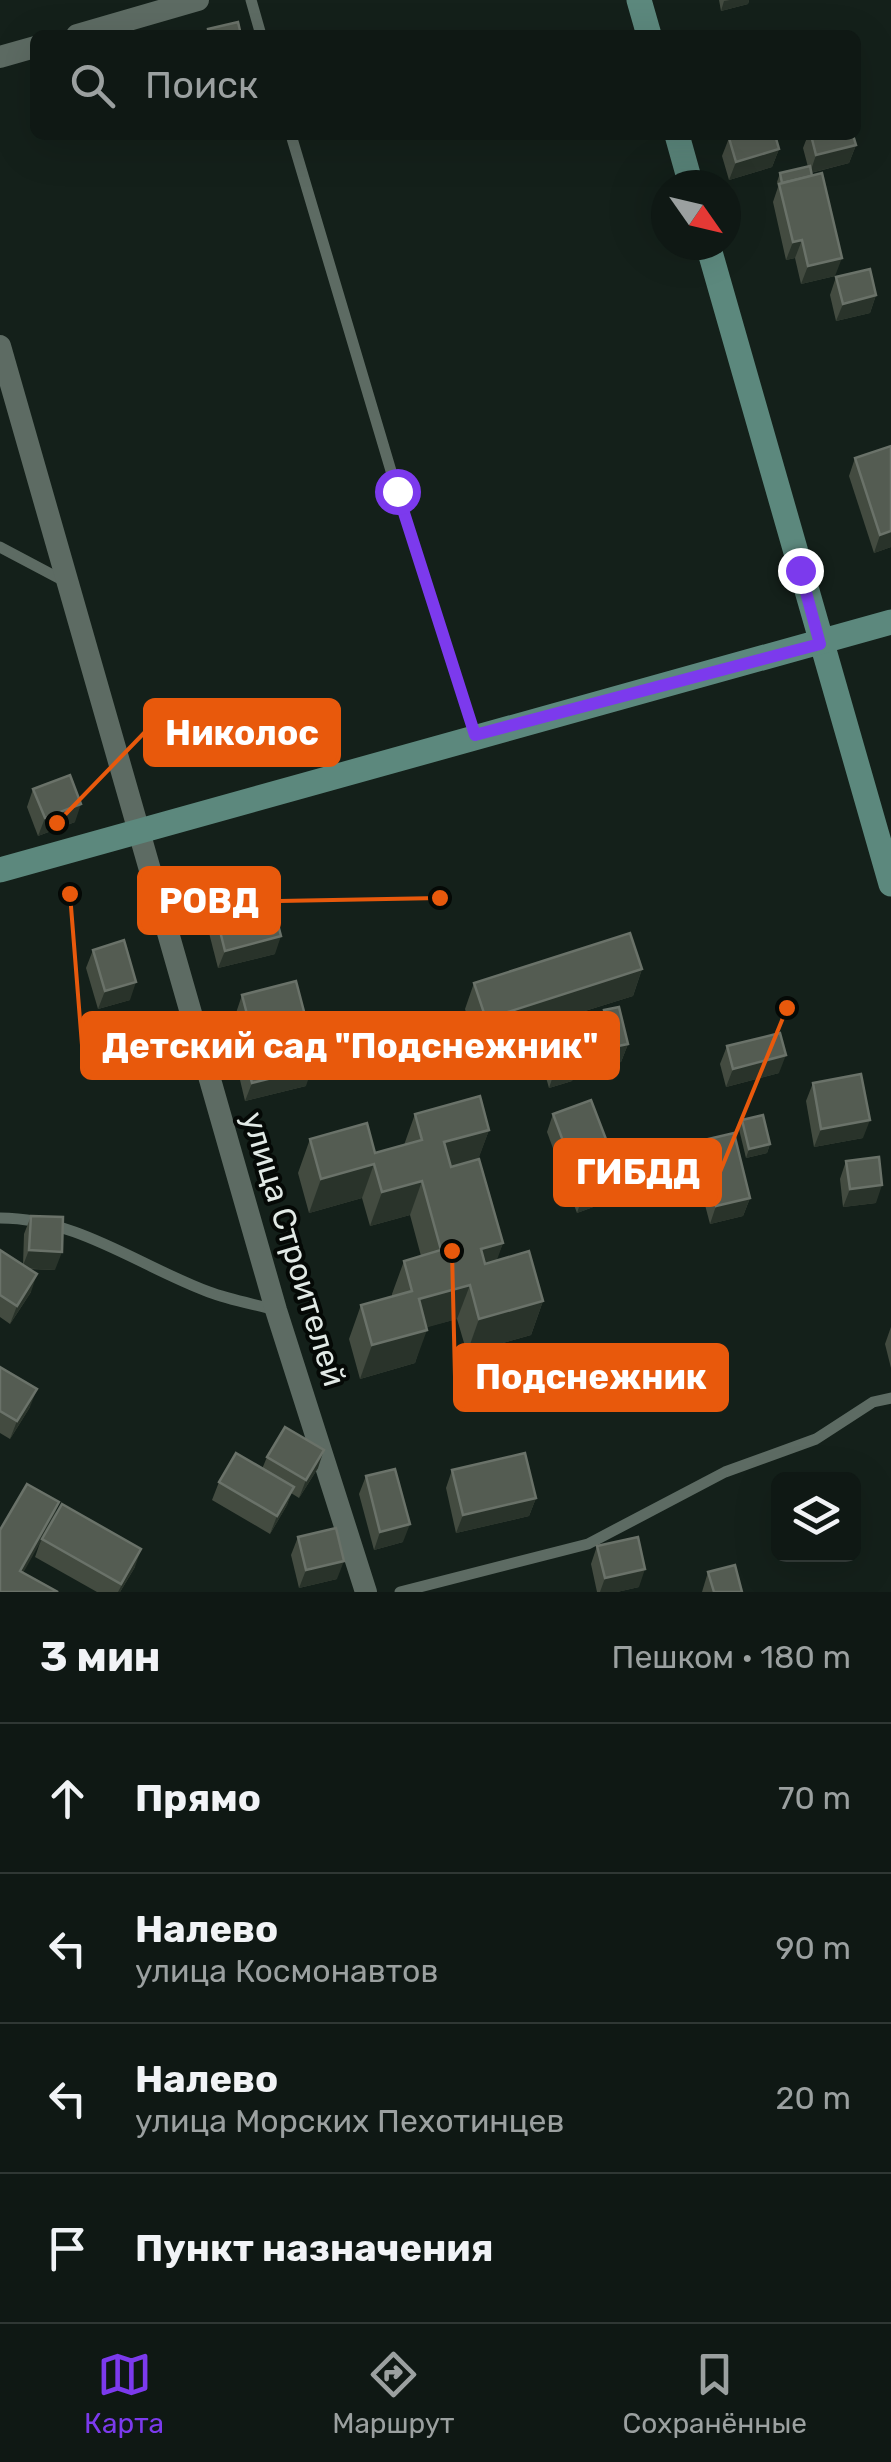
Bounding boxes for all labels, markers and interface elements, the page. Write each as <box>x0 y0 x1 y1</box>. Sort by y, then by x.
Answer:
search box <box>30 30 861 140</box>
icon: search <box>65 58 120 113</box>
text: Поиск <box>145 62 258 108</box>
north arrow <box>651 170 741 260</box>
route start <box>375 469 421 515</box>
route end <box>778 548 824 594</box>
callout: Николос <box>145 700 339 765</box>
text: Николос <box>165 712 319 754</box>
callout: РОВД <box>139 868 279 933</box>
text: РОВД <box>159 880 259 922</box>
callout: Детский сад "Подснежник" <box>82 1013 618 1078</box>
text: Детский сад "Подснежник" <box>102 1025 598 1067</box>
street label: улица Строителей <box>234 1107 354 1391</box>
callout: ГИБДД <box>555 1140 720 1205</box>
text: ГИБДД <box>576 1151 700 1193</box>
callout: Подснежник <box>455 1345 727 1410</box>
text: Подснежник <box>475 1356 707 1398</box>
map controls <box>771 1472 861 1562</box>
button: layers <box>771 1472 861 1562</box>
text: 3 мин <box>40 1632 161 1682</box>
text: Пешком · 180 m <box>612 1638 851 1676</box>
icon: ahead <box>40 1771 95 1826</box>
text: Прямо <box>135 1775 261 1821</box>
text: 70 m <box>778 1779 851 1817</box>
text: Налево <box>135 1906 278 1952</box>
icon: left <box>40 1921 95 1976</box>
text: 90 m <box>775 1929 851 1967</box>
text: улица Космонавтов <box>135 1952 438 1990</box>
text: Налево <box>135 2056 278 2102</box>
icon: left <box>40 2071 95 2126</box>
text: 20 m <box>776 2079 851 2117</box>
text: улица Морских Пехотинцев <box>135 2102 564 2140</box>
icon: arrive <box>40 2221 95 2276</box>
text: Пункт назначения <box>135 2225 494 2271</box>
tab: Карта <box>84 2347 164 2440</box>
tab: Маршрут <box>332 2347 454 2440</box>
tab: Сохранённые <box>623 2347 807 2440</box>

